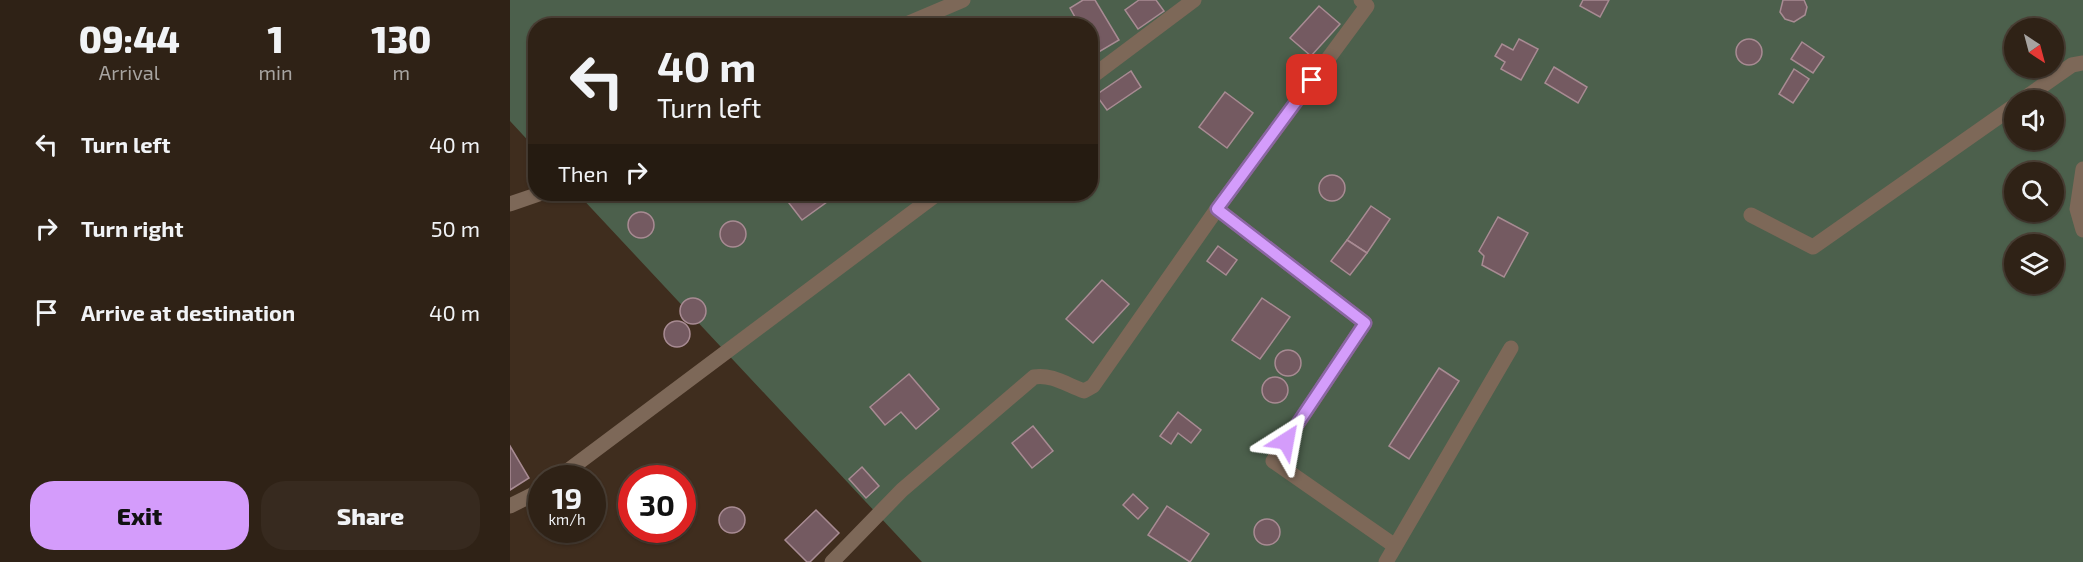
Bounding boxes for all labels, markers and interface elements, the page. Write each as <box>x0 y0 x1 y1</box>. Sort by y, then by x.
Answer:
text: 09:44 <box>79 17 180 60</box>
text: 1 <box>267 17 284 60</box>
text: 130 <box>371 17 431 60</box>
north arrow <box>2004 18 2064 78</box>
map controls <box>2004 18 2064 294</box>
text: 40 m <box>657 40 756 90</box>
icon: left <box>558 42 636 120</box>
pin <box>1286 54 1337 105</box>
text: Arrival <box>99 60 160 84</box>
text: min <box>258 60 293 84</box>
text: m <box>393 60 410 84</box>
icon: arrive <box>1295 63 1328 96</box>
button: sound <box>2004 90 2064 150</box>
text: Turn left <box>657 91 761 123</box>
icon: left <box>30 128 63 161</box>
text: Turn left <box>81 131 170 157</box>
text: 40 m <box>429 131 480 157</box>
icon: right <box>620 156 653 189</box>
text: Then <box>558 160 608 186</box>
button: search <box>2004 162 2064 222</box>
icon: right <box>30 212 63 245</box>
text: Turn right <box>81 215 183 241</box>
text: 50 m <box>431 215 480 241</box>
button: layers <box>2004 234 2064 294</box>
icon: arrive <box>30 296 63 329</box>
text: Arrive at destination <box>81 299 295 325</box>
text: 40 m <box>429 299 480 325</box>
position arrow <box>1254 409 1318 473</box>
speed limit sign: 30 <box>618 465 696 543</box>
text: 19 <box>552 479 582 515</box>
button: Exit <box>30 481 249 550</box>
button: Share <box>261 481 480 550</box>
text: km/h <box>548 510 586 528</box>

